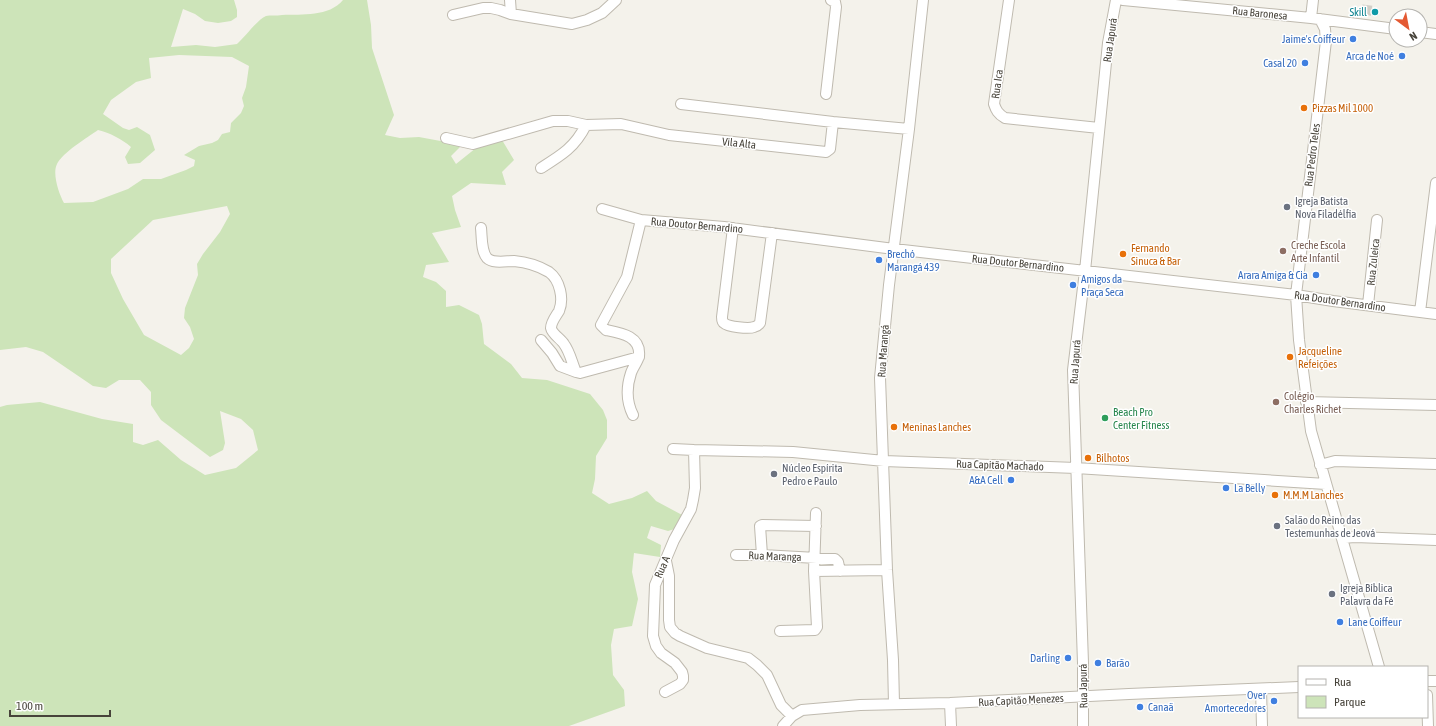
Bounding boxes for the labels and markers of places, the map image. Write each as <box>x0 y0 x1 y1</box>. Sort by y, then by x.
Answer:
place label: Skill <box>1350 6 1367 18</box>
marker: Skill <box>1370 7 1380 17</box>
place label: Jaime's Coiffeur <box>1282 33 1346 45</box>
marker: Jaime's Coiffeur <box>1348 34 1358 44</box>
place label: Arca de Noé <box>1346 50 1394 62</box>
marker: Arca de Noé <box>1397 51 1407 61</box>
place label: Casal 20 <box>1263 57 1297 69</box>
marker: Casal 20 <box>1300 58 1310 68</box>
place label: Pizzas Mil 1000 <box>1312 102 1373 114</box>
marker: Pizzas Mil 1000 <box>1299 103 1309 113</box>
place label: Igreja Batista Nova Filadélfia <box>1295 195 1356 220</box>
marker: Igreja Batista Nova Filadélfia <box>1282 202 1292 212</box>
place label: Creche Escola Arte Infantil <box>1291 239 1346 264</box>
place label: Fernando Sinuca & Bar <box>1131 242 1181 267</box>
marker: Creche Escola Arte Infantil <box>1278 246 1288 256</box>
place label: Brechó Marangá 439 <box>887 248 940 273</box>
marker: Fernando Sinuca & Bar <box>1118 249 1128 259</box>
marker: Brechó Marangá 439 <box>874 255 884 265</box>
place label: Arara Amiga & Cia <box>1238 269 1308 281</box>
marker: Arara Amiga & Cia <box>1311 270 1321 280</box>
place label: Amigos da Praça Seca <box>1081 273 1124 298</box>
marker: Amigos da Praça Seca <box>1068 280 1078 290</box>
place label: Jacqueline Refeições <box>1298 345 1342 370</box>
marker: Jacqueline Refeições <box>1285 352 1295 362</box>
place label: Colégio Charles Richet <box>1284 390 1341 415</box>
marker: Colégio Charles Richet <box>1271 397 1281 407</box>
place label: Beach Pro Center Fitness <box>1113 406 1169 431</box>
marker: Beach Pro Center Fitness <box>1100 413 1110 423</box>
place label: Meninas Lanches <box>902 421 971 433</box>
marker: Meninas Lanches <box>889 422 899 432</box>
place label: Bilhotos <box>1096 452 1129 464</box>
marker: Bilhotos <box>1083 453 1093 463</box>
place label: Núcleo Espírita Pedro e Paulo <box>782 462 843 487</box>
marker: Núcleo Espírita Pedro e Paulo <box>769 469 779 479</box>
place label: A&A Cell <box>969 474 1003 486</box>
marker: A&A Cell <box>1006 475 1016 485</box>
place label: La Belly <box>1234 482 1266 494</box>
marker: La Belly <box>1221 483 1231 493</box>
place label: M.M.M Lanches <box>1283 489 1344 501</box>
marker: M.M.M Lanches <box>1270 490 1280 500</box>
place label: Salão do Reino das Testemunhas de Jeová <box>1285 514 1375 539</box>
marker: Salão do Reino das Testemunhas de Jeová <box>1272 521 1282 531</box>
place label: Igreja Bíblica Palavra da Fé <box>1340 582 1394 607</box>
marker: Igreja Bíblica Palavra da Fé <box>1327 589 1337 599</box>
place label: Lane Coiffeur <box>1348 616 1402 628</box>
marker: Lane Coiffeur <box>1335 617 1345 627</box>
place label: Darling <box>1030 652 1060 664</box>
marker: Darling <box>1063 653 1073 663</box>
place label: Barão <box>1106 657 1130 669</box>
marker: Barão <box>1093 658 1103 668</box>
place label: Over Amortecedores <box>1205 689 1267 714</box>
marker: Over Amortecedores <box>1269 696 1279 706</box>
place label: Canaã <box>1148 701 1174 713</box>
marker: Canaã <box>1135 702 1145 712</box>

